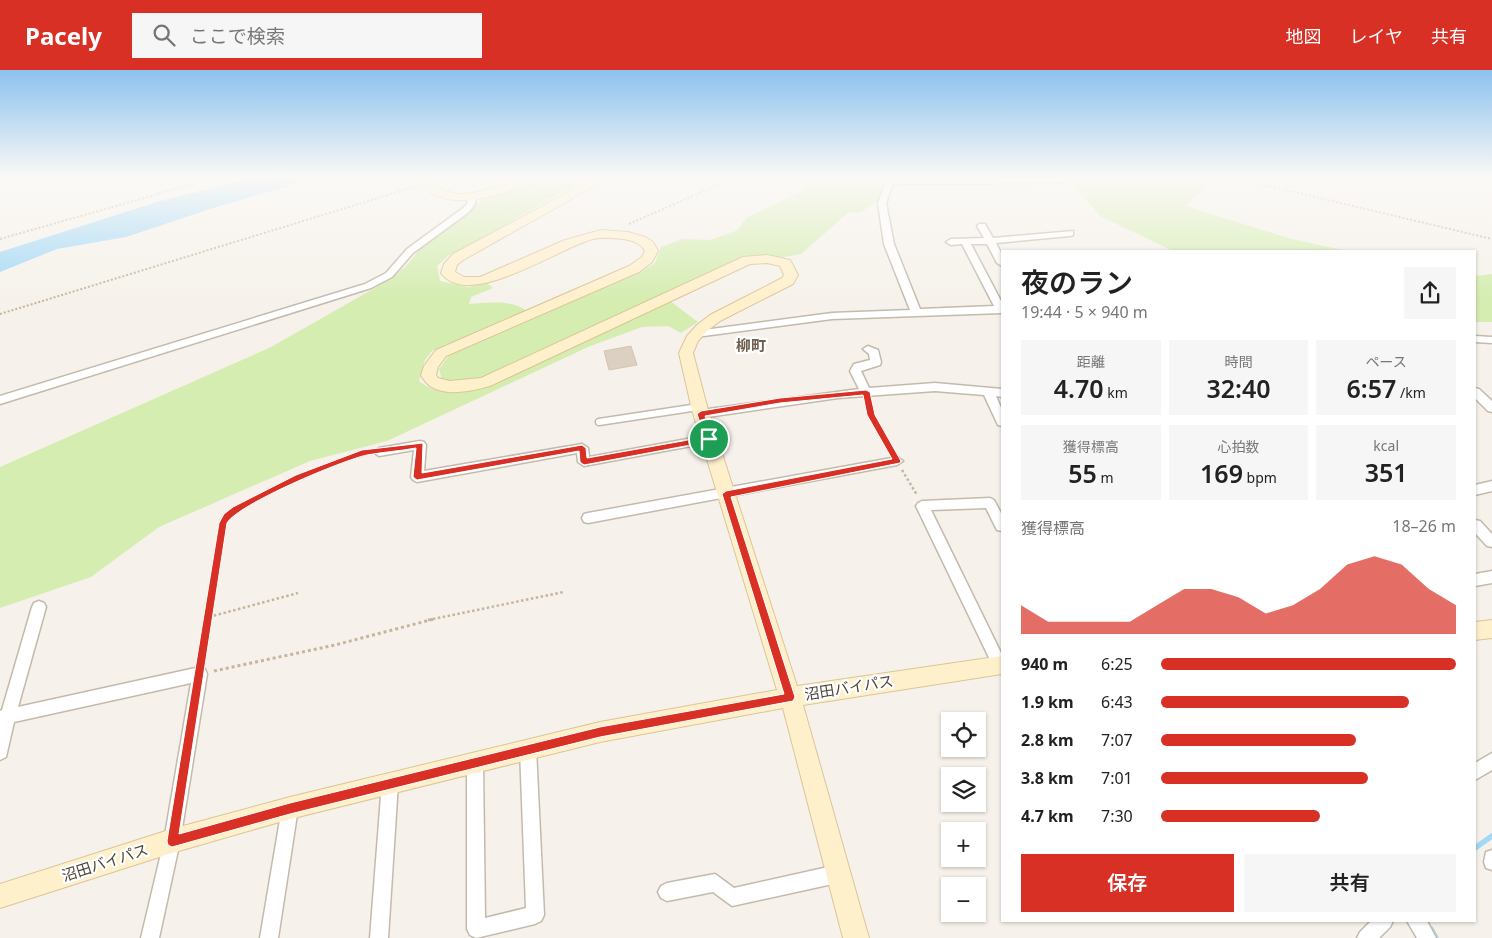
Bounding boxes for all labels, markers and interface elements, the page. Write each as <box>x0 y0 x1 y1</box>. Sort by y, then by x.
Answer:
search box <box>132 13 482 58</box>
text: Pacely <box>25 19 102 52</box>
icon: search <box>150 21 178 49</box>
text: ここで検索 <box>190 23 285 49</box>
text: 地図 <box>1286 24 1322 48</box>
text: レイヤ <box>1350 24 1403 48</box>
text: 共有 <box>1431 24 1467 48</box>
text: 夜のラン <box>1021 263 1133 301</box>
button: share <box>1404 267 1456 319</box>
text: 19:44 · 5 × 940 m <box>1021 301 1148 323</box>
district label: 柳町 <box>736 335 766 355</box>
text: 距離 <box>1077 352 1105 371</box>
text: 時間 <box>1224 352 1252 371</box>
text: ペース <box>1366 352 1407 371</box>
text: 4.70 <box>1054 371 1104 405</box>
text: 32:40 <box>1206 371 1271 405</box>
text: 6:57 <box>1347 371 1396 405</box>
text: km <box>1104 383 1128 402</box>
text: /km <box>1396 383 1426 402</box>
pin <box>688 418 730 460</box>
icon: arrive <box>695 425 723 453</box>
text: kcal <box>1373 436 1399 455</box>
text: 獲得標高 <box>1063 437 1119 456</box>
text: 心拍数 <box>1217 437 1259 456</box>
text: 351 <box>1365 455 1408 489</box>
text: 55 <box>1068 456 1097 490</box>
text: 169 <box>1200 456 1243 490</box>
text: m <box>1097 468 1114 487</box>
text: bpm <box>1243 468 1277 487</box>
text: 18–26 m <box>1392 515 1456 537</box>
text: 獲得標高 <box>1021 517 1085 539</box>
text: 940 m <box>1021 653 1068 675</box>
text: 6:25 <box>1101 653 1133 675</box>
street label: 沼田バイパス <box>803 670 895 704</box>
text: 1.9 km <box>1021 691 1073 713</box>
text: 6:43 <box>1101 691 1133 713</box>
map controls <box>941 712 986 922</box>
button: locate <box>941 712 986 757</box>
text: 2.8 km <box>1021 729 1073 751</box>
text: 7:07 <box>1101 729 1133 751</box>
button: layers <box>941 767 986 812</box>
text: 3.8 km <box>1021 767 1073 789</box>
text: 7:01 <box>1101 767 1133 789</box>
text: 4.7 km <box>1021 805 1073 827</box>
text: 7:30 <box>1101 805 1133 827</box>
button: + <box>941 822 986 867</box>
street label: 沼田バイパス <box>59 839 150 885</box>
button: 保存 <box>1021 854 1234 912</box>
button: 共有 <box>1244 854 1456 912</box>
button: − <box>941 877 986 922</box>

